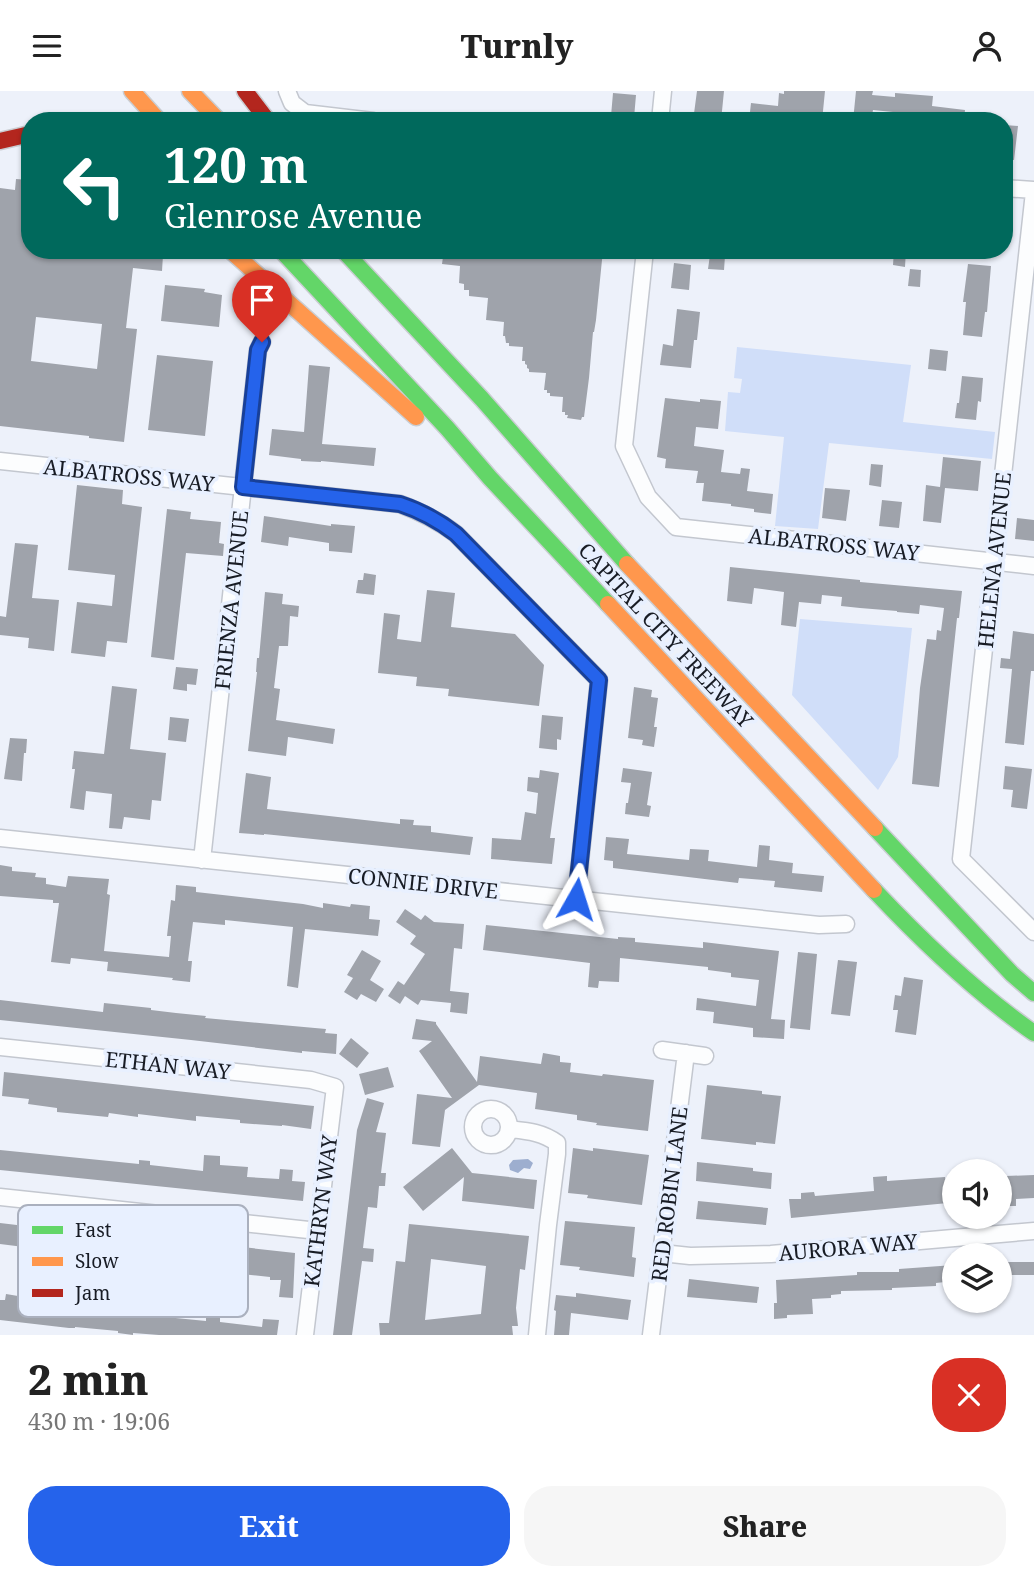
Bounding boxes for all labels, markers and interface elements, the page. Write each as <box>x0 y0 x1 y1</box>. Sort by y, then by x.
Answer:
text: Turnly <box>461 24 573 67</box>
icon: menu <box>28 27 66 65</box>
icon: person <box>968 27 1006 65</box>
text: 120 m <box>164 131 308 197</box>
icon: left <box>49 140 140 231</box>
text: Glenrose Avenue <box>164 194 422 237</box>
pin <box>232 270 292 342</box>
icon: arrive <box>243 281 281 319</box>
street label: ALBATROSS WAY <box>42 452 217 498</box>
street label: HELENA AVENUE <box>971 471 1017 649</box>
street label: FRIENZA AVENUE <box>208 509 254 691</box>
street label: ALBATROSS WAY <box>747 521 922 567</box>
street label: CAPITAL CITY FREEWAY <box>573 536 760 734</box>
street label: CONNIE DRIVE <box>347 861 499 905</box>
position arrow <box>539 862 613 936</box>
street label: ETHAN WAY <box>104 1044 233 1086</box>
street label: RED ROBIN LANE <box>644 1105 694 1283</box>
street label: KATHRYN WAY <box>297 1133 343 1288</box>
map controls <box>942 1159 1012 1313</box>
button: sound <box>942 1159 1012 1229</box>
legend <box>18 1205 248 1317</box>
text: Fast <box>75 1217 112 1243</box>
street label: AURORA WAY <box>777 1227 920 1267</box>
button: layers <box>942 1243 1012 1313</box>
text: Slow <box>75 1248 119 1274</box>
text: Jam <box>74 1280 110 1306</box>
text: 2 min <box>28 1350 149 1407</box>
button: close <box>932 1358 1006 1432</box>
text: 430 m · 19:06 <box>28 1405 170 1437</box>
button: Exit <box>28 1486 510 1566</box>
button: Share <box>524 1486 1006 1566</box>

